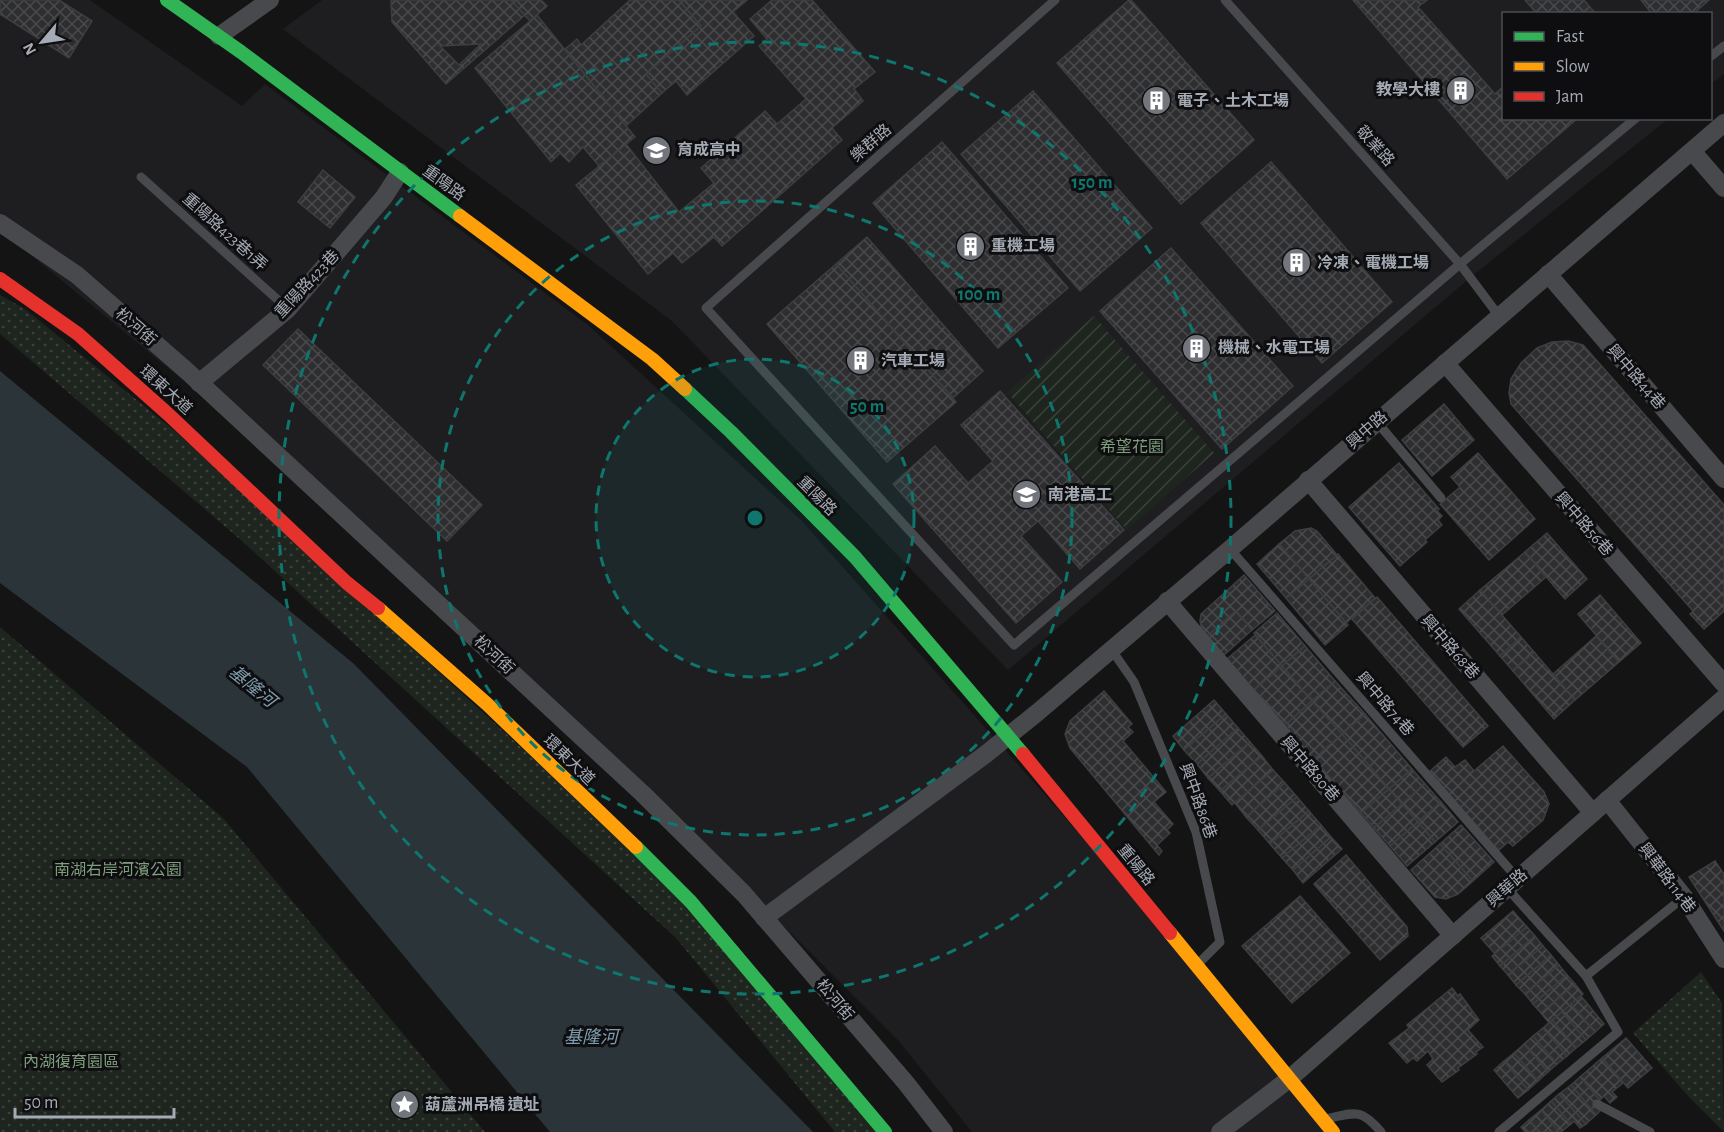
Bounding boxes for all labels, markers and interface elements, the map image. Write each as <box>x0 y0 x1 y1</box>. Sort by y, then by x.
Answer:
north arrow <box>12 12 72 72</box>
legend <box>1502 12 1712 120</box>
text: Fast <box>1556 28 1584 46</box>
text: N <box>20 40 39 58</box>
text: Slow <box>1556 58 1589 76</box>
building icon: 教學大樓 <box>1445 74 1477 106</box>
place label: 教學大樓 <box>1376 81 1440 98</box>
building icon: 電子、土木工場 <box>1140 85 1172 117</box>
text: Jam <box>1556 88 1584 106</box>
place label: 電子、土木工場 <box>1177 92 1289 109</box>
street label: 樂群路 <box>847 120 894 165</box>
street label: 敬業路 <box>1353 122 1398 169</box>
school or university icon: 育成高中 <box>640 134 672 166</box>
place label: 育成高中 <box>677 140 741 158</box>
street label: 重陽路 <box>420 162 469 204</box>
text: 150 m <box>1072 174 1112 192</box>
street label: 重陽路423巷1弄 <box>180 189 271 274</box>
building icon: 重機工場 <box>954 230 986 262</box>
place label: 重機工場 <box>991 237 1055 254</box>
street label: 重陽路423巷 <box>271 247 342 321</box>
building icon: 冷凍、電機工場 <box>1280 247 1312 279</box>
place label: 冷凍、電機工場 <box>1317 254 1429 271</box>
text: 100 m <box>958 286 1000 304</box>
street label: 松河街 <box>113 304 160 349</box>
building icon: 機械、水電工場 <box>1181 332 1213 364</box>
place label: 機械、水電工場 <box>1218 339 1330 356</box>
street label: 興中路44巷 <box>1604 341 1669 412</box>
building icon: 汽車工場 <box>844 345 876 377</box>
place label: 汽車工場 <box>881 352 945 369</box>
street label: 環東大道 <box>137 362 196 417</box>
text: 50 m <box>850 398 884 416</box>
street label: 興中路 <box>1343 407 1390 452</box>
park label: 希望花園 <box>1100 437 1164 455</box>
street label: 重陽路 <box>794 473 840 519</box>
school or university icon: 南港高工 <box>1011 479 1043 511</box>
place label: 南港高工 <box>1048 486 1112 503</box>
street label: 興中路56巷 <box>1552 489 1616 559</box>
centre of rings <box>745 508 765 528</box>
street label: 興中路68巷 <box>1418 611 1483 682</box>
street label: 松河街 <box>471 632 518 677</box>
water label: 基隆河 <box>225 661 282 713</box>
street label: 興中路74巷 <box>1353 669 1418 739</box>
street label: 環東大道 <box>540 731 598 788</box>
street label: 興中路80巷 <box>1278 733 1343 804</box>
street label: 興中路86巷 <box>1177 761 1220 841</box>
street label: 興華路114巷 <box>1636 840 1699 916</box>
street label: 重陽路 <box>1115 841 1158 889</box>
park label: 南湖右岸河濱公園 <box>54 861 182 878</box>
street label: 興華路 <box>1483 865 1530 910</box>
street label: 松河街 <box>813 976 857 1024</box>
water label: 基隆河 <box>564 1027 621 1047</box>
park label: 內湖復育園區 <box>23 1053 119 1070</box>
scale bar <box>15 1081 174 1119</box>
place icon: 葫蘆洲吊橋 遺址 <box>388 1089 420 1121</box>
text: 50 m <box>24 1094 58 1112</box>
place label: 葫蘆洲吊橋 遺址 <box>425 1096 539 1113</box>

